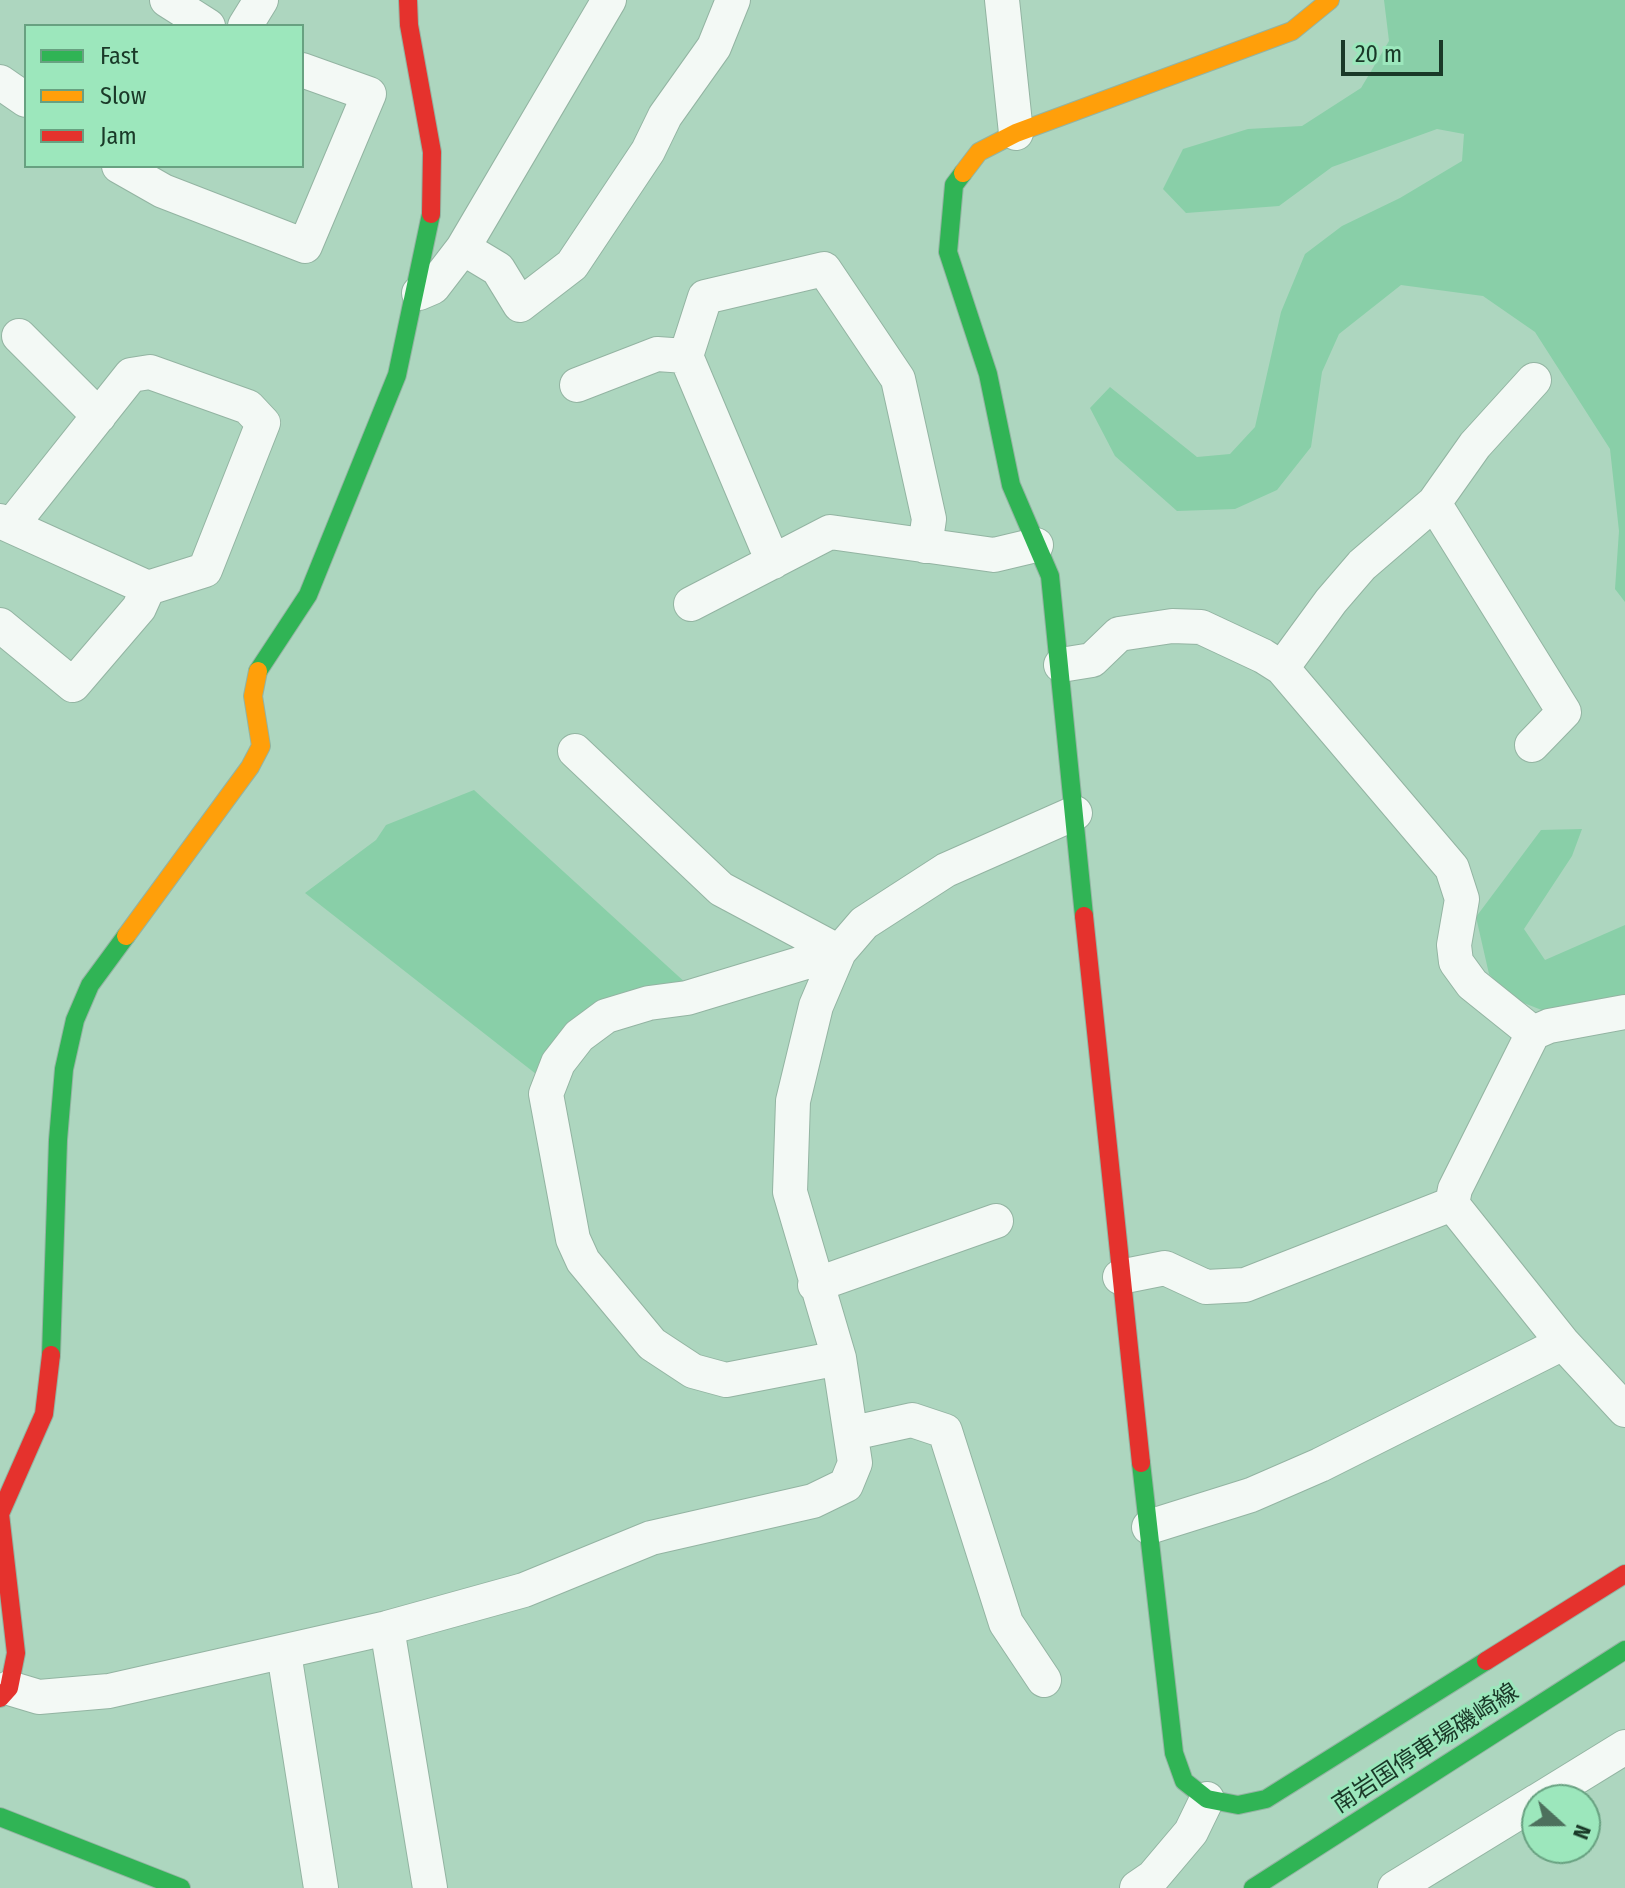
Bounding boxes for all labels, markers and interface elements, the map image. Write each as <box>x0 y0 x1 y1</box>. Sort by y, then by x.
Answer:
legend <box>24 24 304 168</box>
scale bar <box>1345 24 1447 74</box>
text: 20 m <box>1355 40 1402 68</box>
text: Fast <box>100 42 139 70</box>
text: Slow <box>100 82 146 110</box>
text: Jam <box>100 122 137 150</box>
street label: 南岩国停車場磯崎線 <box>1328 1678 1524 1820</box>
north arrow <box>1521 1784 1601 1864</box>
text: N <box>1567 1821 1597 1843</box>

